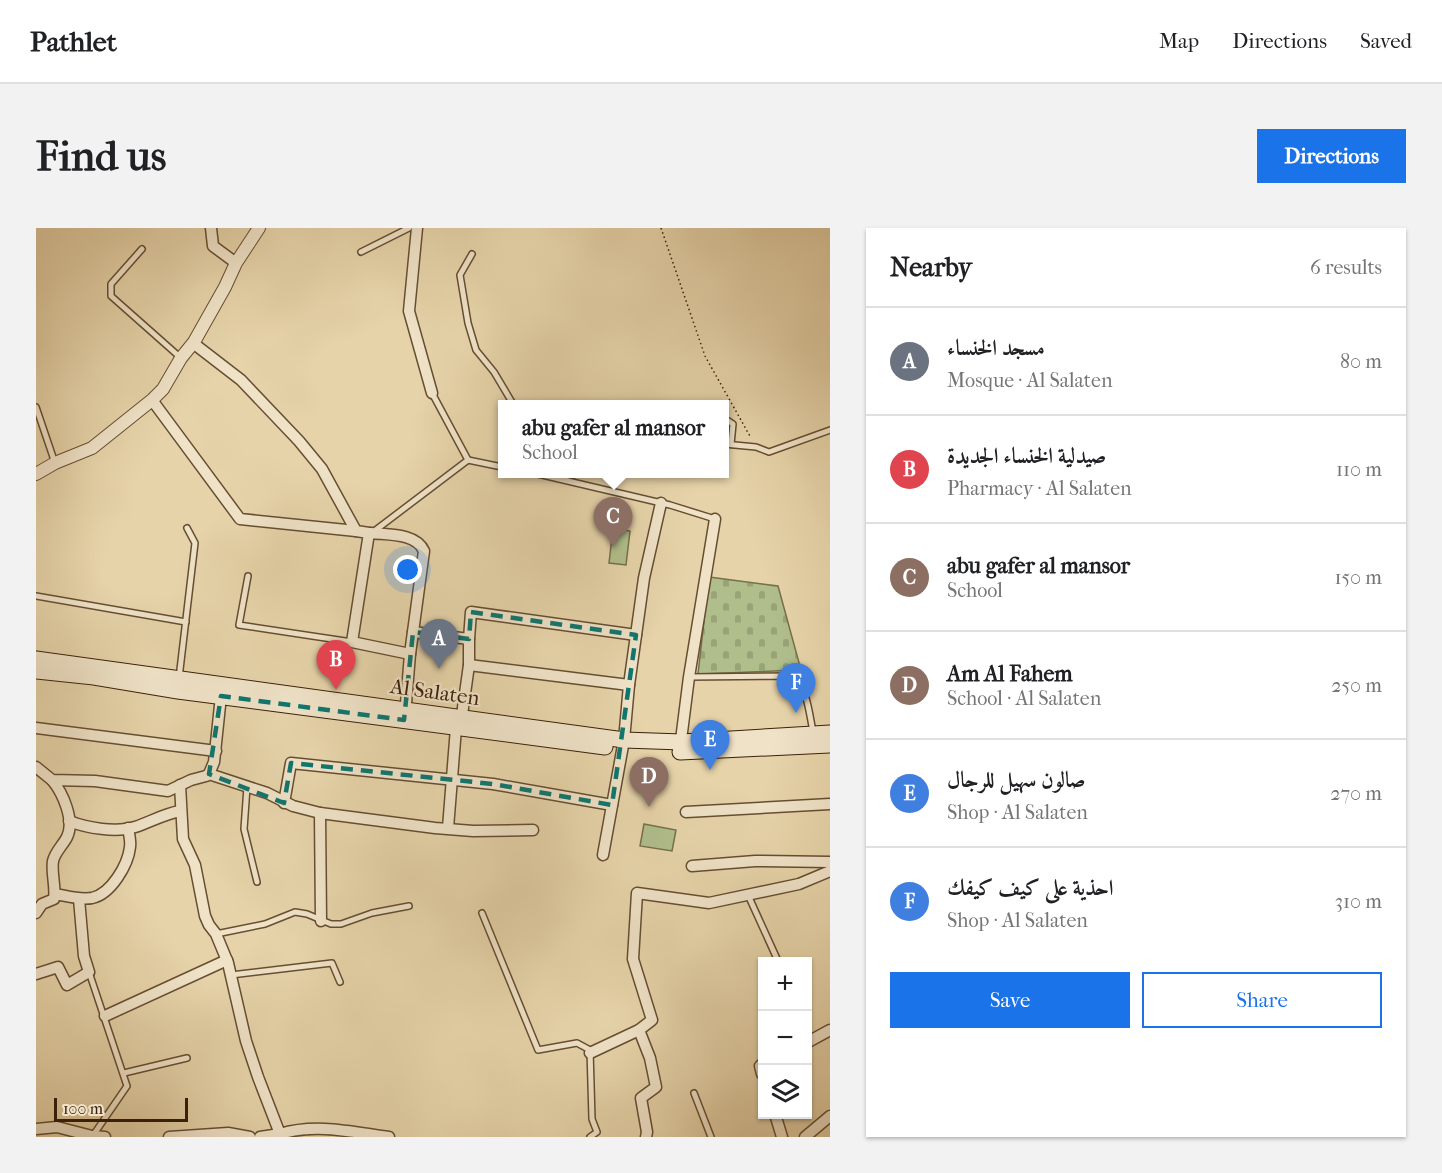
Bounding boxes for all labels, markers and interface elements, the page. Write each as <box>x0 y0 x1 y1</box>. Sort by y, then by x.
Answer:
text: Pathlet <box>30 25 117 58</box>
text: Map <box>1159 29 1199 53</box>
text: Directions <box>1232 29 1327 53</box>
text: Saved <box>1360 29 1412 53</box>
button: Directions <box>1257 129 1406 183</box>
text: Find us <box>36 132 166 181</box>
text: Nearby <box>890 252 972 283</box>
text: 6 results <box>1310 256 1382 279</box>
text: مسجد الخنساء <box>947 335 1045 361</box>
text: A <box>903 350 916 373</box>
text: 80 m <box>1340 350 1382 373</box>
text: Mosque · Al Salaten <box>947 369 1113 392</box>
popup <box>498 400 729 478</box>
text: abu gafer al mansor <box>522 415 705 441</box>
text: School <box>522 441 578 464</box>
text: صيدلية الخنساء الجديدة <box>947 443 1106 469</box>
text: B <box>903 458 916 481</box>
text: 110 m <box>1336 458 1382 481</box>
text: Pharmacy · Al Salaten <box>947 477 1132 500</box>
pin: C <box>594 498 632 547</box>
text: abu gafer al mansor <box>947 553 1130 579</box>
your location <box>393 555 422 584</box>
text: C <box>903 566 916 589</box>
text: 150 m <box>1334 566 1382 589</box>
text: School <box>947 579 1003 602</box>
pin: A <box>420 620 458 669</box>
pin: B <box>316 640 356 690</box>
text: Am Al Fahem <box>947 661 1073 687</box>
pin: F <box>776 664 816 713</box>
street label: Al Salaten <box>388 674 481 710</box>
text: D <box>902 674 917 697</box>
text: 250 m <box>1331 674 1382 697</box>
text: School · Al Salaten <box>947 687 1101 710</box>
pin: E <box>690 720 730 770</box>
pin: D <box>630 758 668 807</box>
text: صالون سهيل للرجال <box>947 767 1085 793</box>
text: E <box>903 782 916 805</box>
text: 270 m <box>1330 782 1382 805</box>
text: Shop · Al Salaten <box>947 801 1088 824</box>
text: احذية على كيف كيفك <box>947 875 1114 901</box>
text: F <box>904 890 915 913</box>
text: 310 m <box>1335 890 1382 913</box>
text: Shop · Al Salaten <box>947 909 1088 932</box>
map controls <box>758 957 812 1119</box>
button: + <box>758 957 812 1011</box>
button: Save <box>890 972 1130 1028</box>
button: Share <box>1142 972 1382 1028</box>
button: − <box>758 1011 812 1065</box>
button: layers <box>758 1065 812 1119</box>
scale bar <box>54 1095 188 1122</box>
text: 100 m <box>63 1099 103 1118</box>

